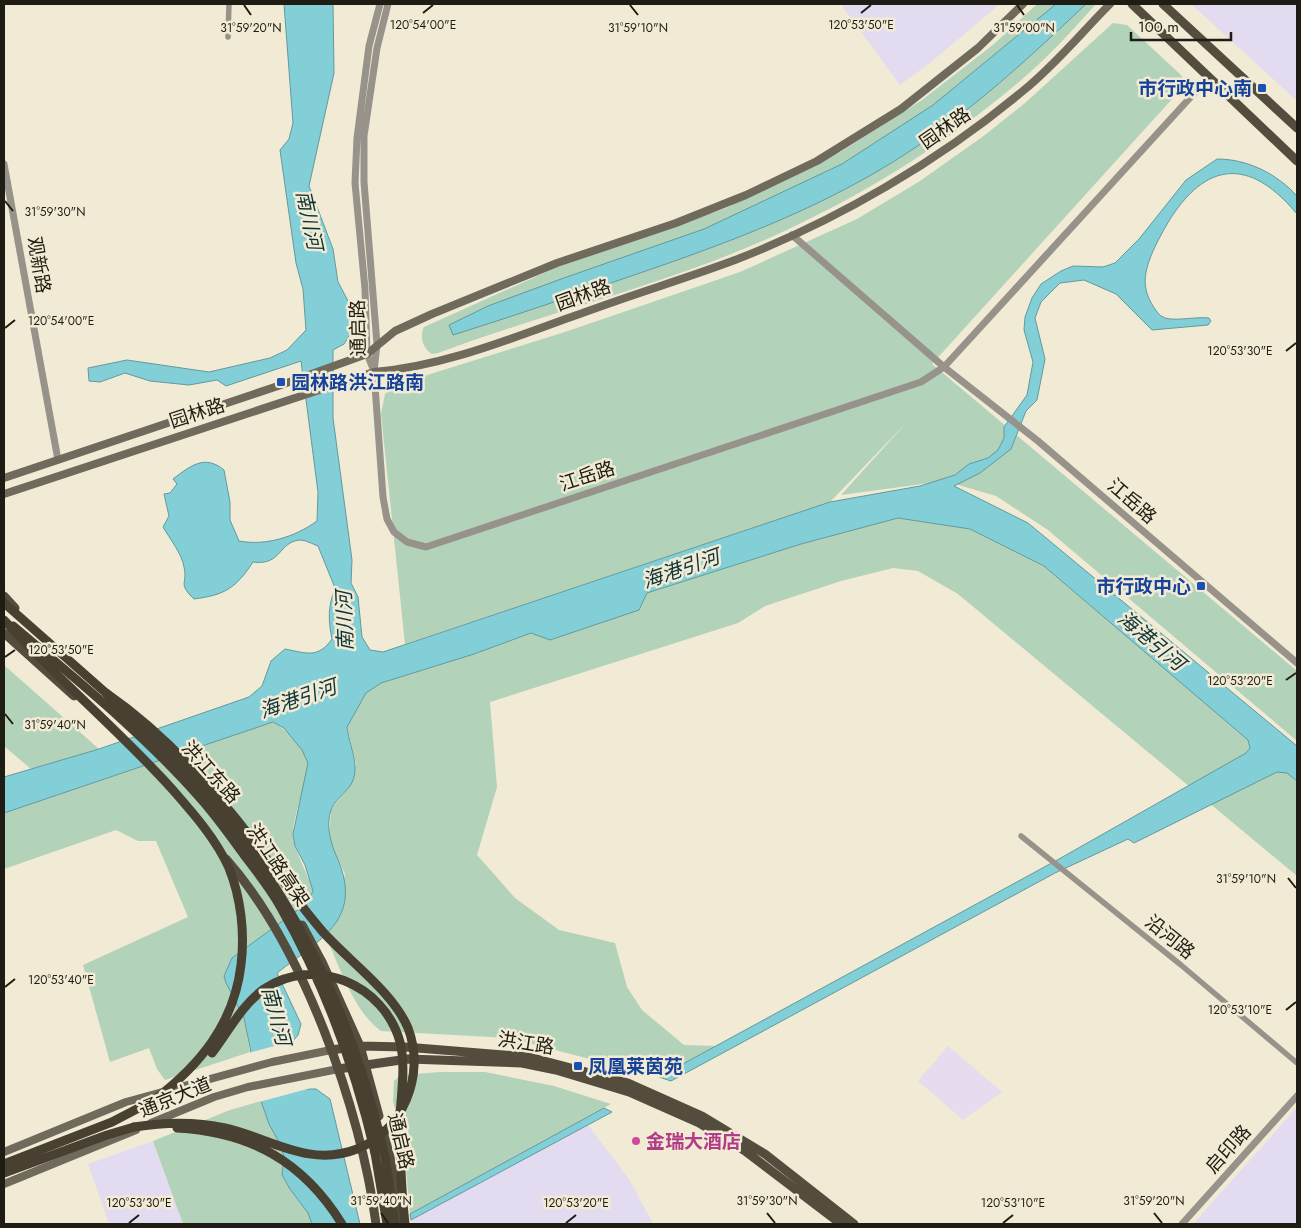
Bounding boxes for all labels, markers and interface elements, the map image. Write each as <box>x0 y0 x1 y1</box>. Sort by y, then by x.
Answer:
scale bar <box>1131 10 1231 42</box>
text: 120°54'00"E <box>390 16 456 34</box>
text: 120°53'50"E <box>828 16 894 34</box>
text: 100 m <box>1138 16 1179 38</box>
text: 31°59'20"N <box>220 19 282 37</box>
text: 31°59'10"N <box>608 19 668 37</box>
text: 31°59'00"N <box>993 19 1055 37</box>
place label: 市行政中心南 <box>1138 75 1252 102</box>
marker: 市行政中心南 <box>1256 82 1268 94</box>
street label: 园林路 <box>914 101 976 155</box>
water label: 南川河 <box>289 188 330 256</box>
text: 31°59'30"N <box>24 203 86 221</box>
street label: 观新路 <box>21 235 57 295</box>
street label: 园林路 <box>552 273 614 317</box>
street label: 通启路 <box>344 299 372 357</box>
text: 120°54'00"E <box>28 312 94 330</box>
text: 120°53'30"E <box>1207 342 1273 360</box>
place label: 园林路洪江路南 <box>291 369 424 396</box>
marker: 园林路洪江路南 <box>275 376 287 388</box>
street label: 园林路 <box>166 391 228 435</box>
street label: 江岳路 <box>556 454 618 498</box>
street label: 江岳路 <box>1102 472 1162 530</box>
water label: 海港引河 <box>638 541 727 596</box>
place label: 市行政中心 <box>1096 573 1191 600</box>
marker: 市行政中心 <box>1195 580 1207 592</box>
water label: 南川河 <box>329 587 361 651</box>
water label: 海港引河 <box>1111 604 1194 680</box>
text: 120°53'50"E <box>28 641 94 659</box>
water label: 海港引河 <box>255 671 344 726</box>
text: 120°53'20"E <box>1207 672 1273 690</box>
text: 31°59'40"N <box>24 716 86 734</box>
street label: 洪江东路 <box>176 735 246 809</box>
street label: 洪江路高架 <box>240 818 316 912</box>
text: 31°59'10"N <box>1216 870 1276 888</box>
street label: 沿河路 <box>1139 909 1201 965</box>
text: 120°53'40"E <box>28 971 94 989</box>
water label: 南川河 <box>254 983 299 1053</box>
text: 120°53'10"E <box>1208 1001 1272 1019</box>
street label: 洪江路 <box>496 1025 556 1061</box>
place label: 凤凰莱茵苑 <box>588 1053 683 1080</box>
marker: 凤凰莱茵苑 <box>572 1060 584 1072</box>
street label: 通京大道 <box>135 1070 215 1124</box>
street label: 通启路 <box>381 1110 421 1172</box>
street label: 启印路 <box>1199 1119 1257 1179</box>
place label: 金瑞大酒店 <box>646 1128 741 1155</box>
marker: 金瑞大酒店 <box>630 1135 642 1147</box>
text: 31°59'40"N <box>350 1192 412 1210</box>
text: 31°59'30"N <box>736 1192 798 1210</box>
text: 31°59'20"N <box>1123 1192 1185 1210</box>
text: 120°53'30"E <box>106 1194 172 1212</box>
text: 120°53'20"E <box>543 1194 609 1212</box>
text: 120°53'10"E <box>981 1194 1045 1212</box>

